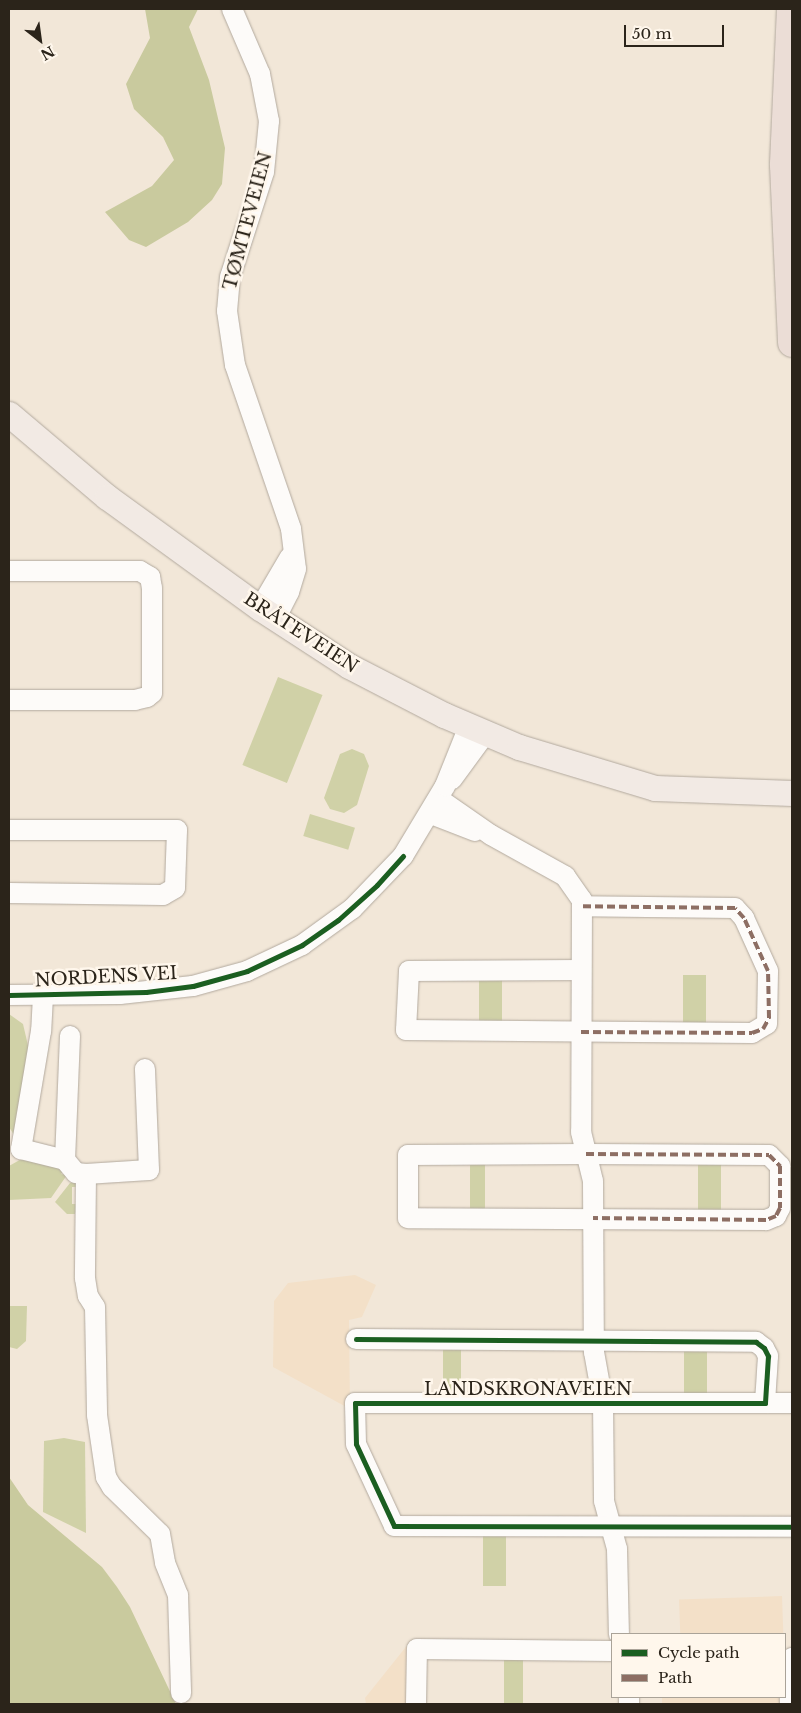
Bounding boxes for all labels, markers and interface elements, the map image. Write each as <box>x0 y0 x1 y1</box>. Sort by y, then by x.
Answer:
north arrow <box>15 15 65 65</box>
scale bar <box>626 15 726 47</box>
text: 50 m <box>632 24 672 43</box>
text: N <box>37 42 58 64</box>
street label: TØMTEVEIEN <box>219 150 277 292</box>
street label: BRÅTEVEIEN <box>240 588 362 678</box>
street label: NORDENS VEI <box>34 962 178 992</box>
street label: LANDSKRONAVEIEN <box>424 1378 632 1400</box>
legend <box>611 1633 786 1698</box>
text: Cycle path <box>658 1643 740 1662</box>
text: Path <box>658 1668 692 1687</box>

